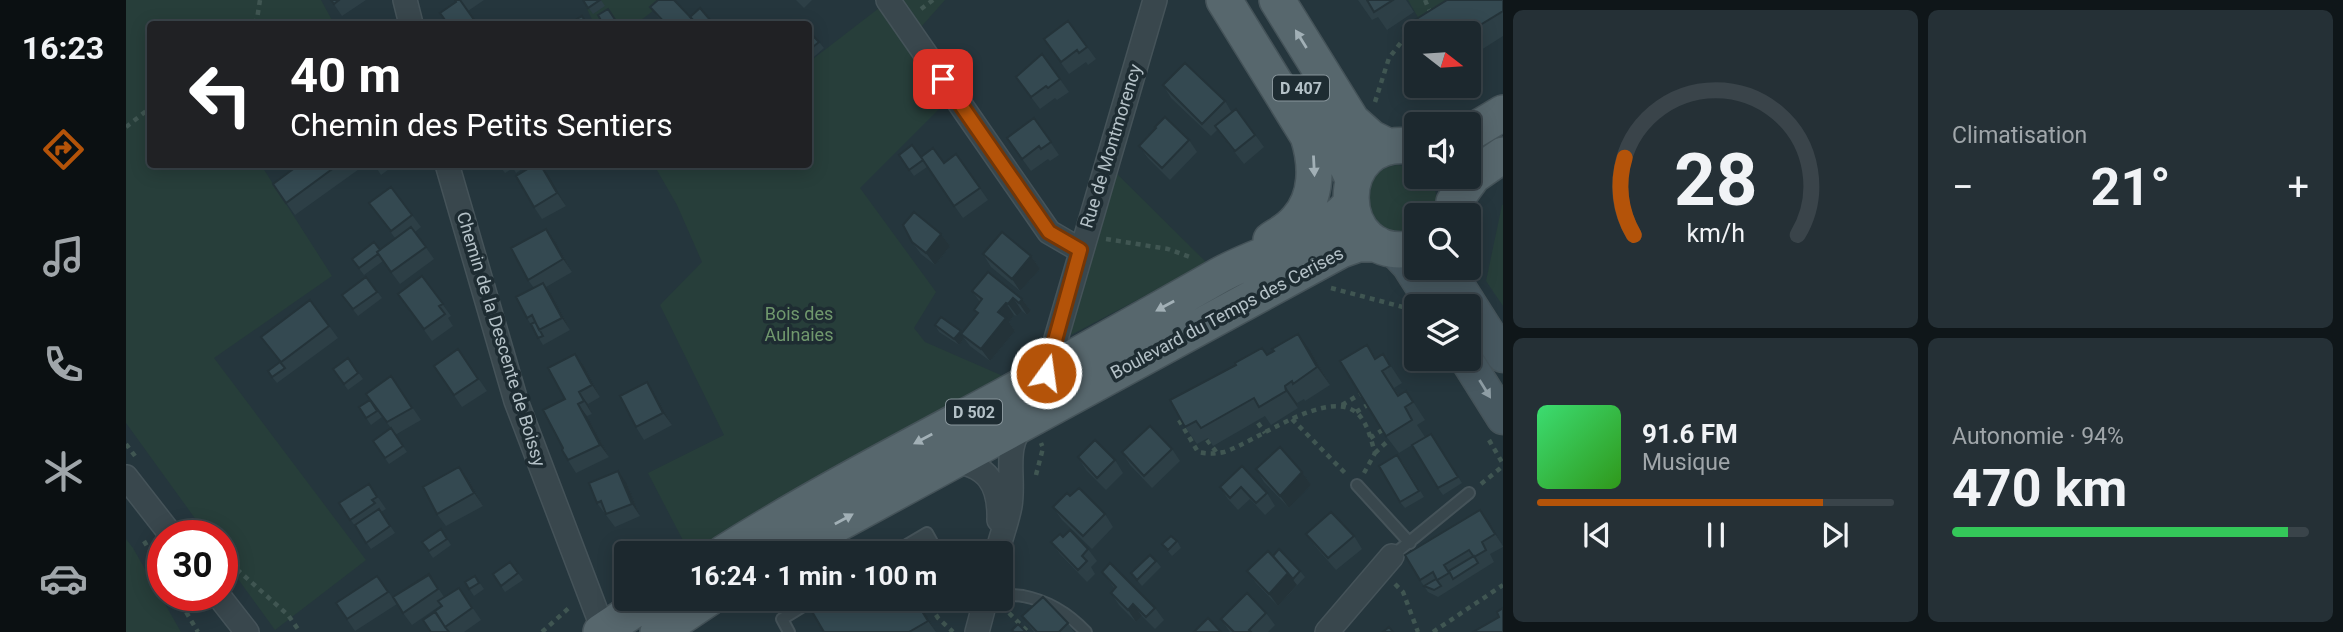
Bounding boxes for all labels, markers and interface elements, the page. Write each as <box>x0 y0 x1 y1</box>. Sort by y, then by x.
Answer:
north arrow <box>1404 21 1480 98</box>
map controls <box>1404 21 1481 371</box>
text: 16:23 <box>22 29 104 67</box>
one-way arrow <box>1295 30 1308 49</box>
text: 40 m <box>290 47 401 104</box>
icon: left <box>175 49 266 140</box>
pin <box>913 49 973 109</box>
icon: arrive <box>924 60 962 98</box>
street label: Rue de Montmorency <box>1076 61 1146 230</box>
road number: D 407 <box>1273 76 1329 100</box>
text: Chemin des Petits Sentiers <box>290 106 673 144</box>
button: sound <box>1404 112 1481 189</box>
text: Climatisation <box>1952 122 2087 149</box>
icon: directions <box>39 125 88 174</box>
text: 28 <box>1674 137 1757 223</box>
one-way arrow <box>1309 155 1320 177</box>
text: 21° <box>2091 157 2171 218</box>
text: − <box>1952 165 1974 209</box>
text: + <box>2287 165 2309 209</box>
button: search <box>1404 203 1481 280</box>
street label: Chemin de la Descente de Boissy <box>453 209 550 469</box>
text: km/h <box>1686 219 1745 248</box>
icon: music <box>39 232 88 281</box>
street label: Boulevard du Temps des Cerises <box>1107 242 1347 383</box>
button: layers <box>1404 294 1481 371</box>
one-way arrow <box>1156 300 1175 312</box>
park label: Bois des Aulnaies <box>765 303 833 345</box>
position arrow <box>1009 336 1083 410</box>
icon: phone <box>39 340 88 389</box>
one-way arrow <box>1478 379 1491 398</box>
road number: D 502 <box>946 400 1002 424</box>
text: 91.6 FM <box>1642 419 1738 449</box>
text: Autonomie · 94% <box>1952 423 2124 450</box>
one-way arrow <box>913 434 933 445</box>
icon: climate <box>39 447 88 496</box>
text: Musique <box>1642 449 1730 476</box>
text: 470 km <box>1952 458 2127 519</box>
one-way arrow <box>834 513 853 525</box>
icon: previous <box>1578 516 1616 554</box>
icon: pause <box>1697 516 1735 554</box>
icon: next <box>1816 516 1854 554</box>
speed limit sign: 30 <box>147 520 238 611</box>
icon: car <box>39 554 88 603</box>
text: 16:24 · 1 min · 100 m <box>690 561 937 591</box>

